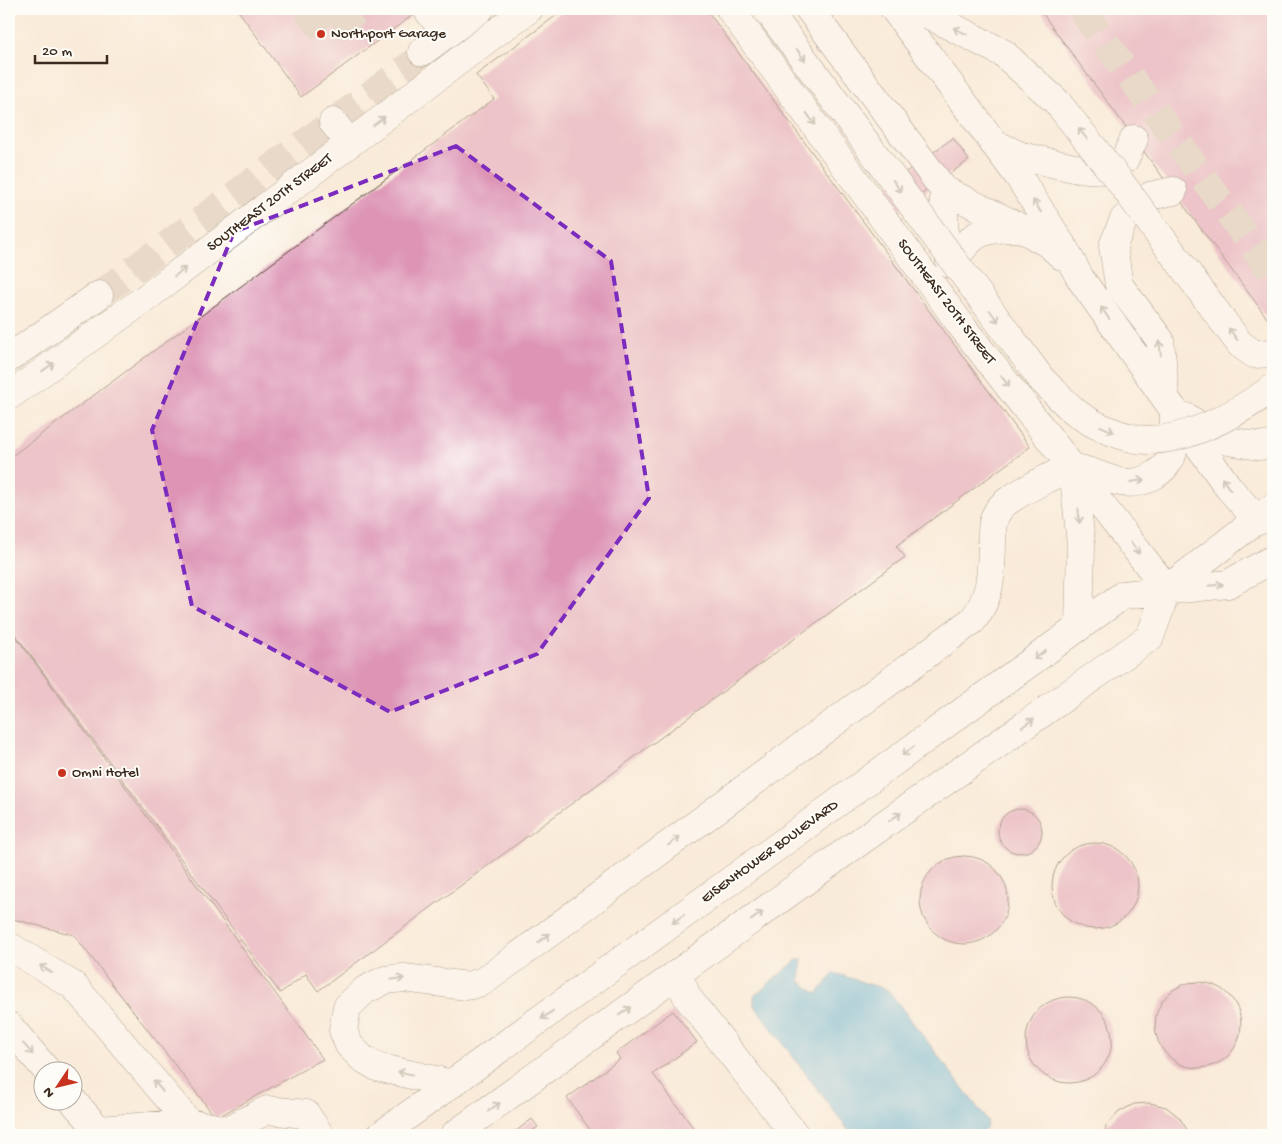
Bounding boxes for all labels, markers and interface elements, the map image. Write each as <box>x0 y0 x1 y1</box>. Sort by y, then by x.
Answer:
place label: Northport Garage <box>331 25 446 43</box>
one-way arrow <box>952 26 967 36</box>
marker: Northport Garage <box>315 28 327 40</box>
scale bar <box>35 32 108 64</box>
text: 20 m <box>42 43 72 61</box>
one-way arrow <box>796 48 806 62</box>
one-way arrow <box>806 112 816 126</box>
one-way arrow <box>372 115 385 126</box>
one-way arrow <box>1077 128 1088 141</box>
street label: SOUTHEAST 20TH STREET <box>204 149 337 256</box>
one-way arrow <box>892 179 903 192</box>
one-way arrow <box>1032 200 1042 214</box>
street label: SOUTHEAST 20TH STREET <box>893 236 1000 369</box>
one-way arrow <box>173 267 187 277</box>
one-way arrow <box>1100 306 1110 320</box>
one-way arrow <box>989 309 999 323</box>
one-way arrow <box>1227 328 1238 341</box>
one-way arrow <box>1155 341 1165 357</box>
one-way arrow <box>41 362 54 373</box>
one-way arrow <box>1000 374 1011 387</box>
one-way arrow <box>1099 425 1114 435</box>
one-way arrow <box>1129 475 1145 485</box>
one-way arrow <box>1221 477 1231 491</box>
one-way arrow <box>1074 508 1084 524</box>
one-way arrow <box>1130 541 1141 554</box>
one-way arrow <box>1208 580 1224 590</box>
one-way arrow <box>1034 649 1047 660</box>
one-way arrow <box>1021 718 1035 728</box>
one-way arrow <box>902 745 916 756</box>
place label: Omni Hotel <box>72 764 139 782</box>
marker: Omni Hotel <box>56 767 68 779</box>
street label: EISENHOWER BOULEVARD <box>698 796 842 908</box>
one-way arrow <box>888 812 902 822</box>
one-way arrow <box>667 836 681 846</box>
one-way arrow <box>750 911 764 921</box>
one-way arrow <box>672 913 685 924</box>
one-way arrow <box>537 932 550 943</box>
one-way arrow <box>40 964 54 974</box>
one-way arrow <box>388 974 404 984</box>
one-way arrow <box>618 1006 632 1016</box>
one-way arrow <box>541 1009 554 1020</box>
one-way arrow <box>23 1042 34 1055</box>
north arrow <box>32 1062 82 1112</box>
one-way arrow <box>397 1068 413 1078</box>
one-way arrow <box>152 1079 163 1092</box>
text: N <box>40 1083 59 1101</box>
one-way arrow <box>487 1101 500 1112</box>

